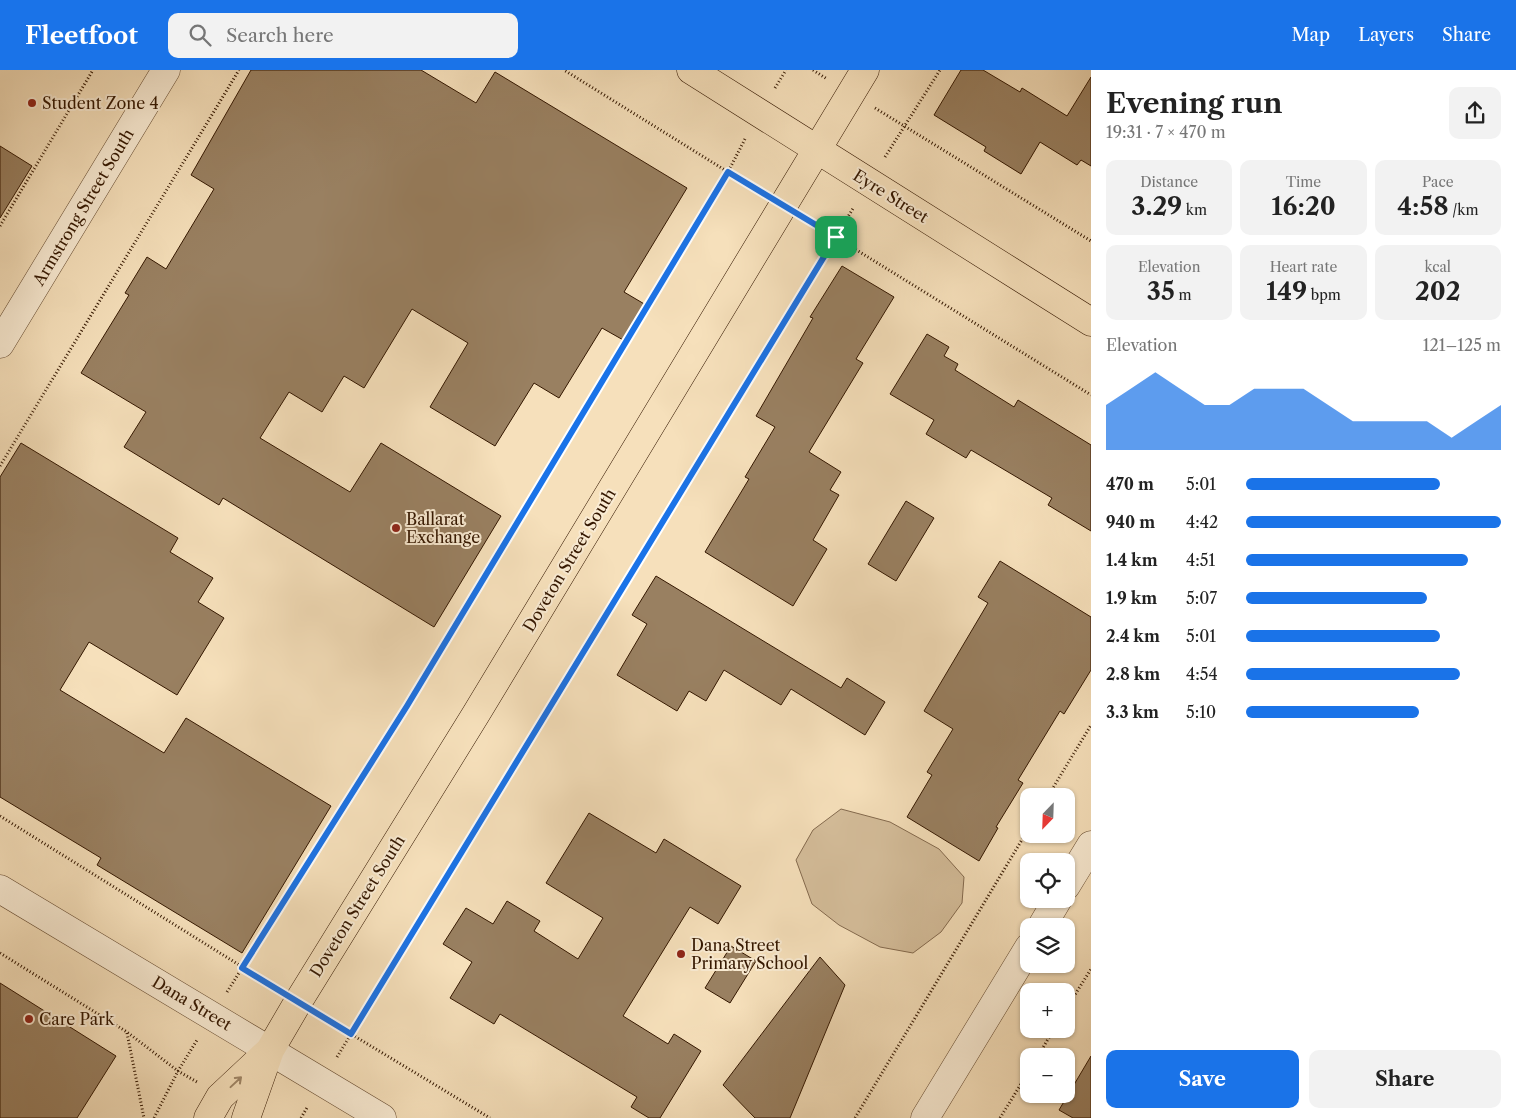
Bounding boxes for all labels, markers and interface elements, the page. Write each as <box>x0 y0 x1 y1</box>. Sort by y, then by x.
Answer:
search box <box>168 13 518 58</box>
text: Fleetfoot <box>25 21 138 50</box>
icon: search <box>186 21 214 49</box>
text: Search here <box>226 24 334 47</box>
text: Map <box>1292 24 1330 46</box>
text: Layers <box>1358 24 1414 46</box>
text: Share <box>1442 24 1491 46</box>
text: Evening run <box>1106 86 1282 120</box>
button: share <box>1449 87 1501 139</box>
place label: Student Zone 4 <box>42 93 159 113</box>
marker: Student Zone 4 <box>26 97 38 109</box>
text: 19:31 · 7 × 470 m <box>1106 122 1226 142</box>
street label: Armstrong Street South <box>28 125 138 290</box>
street label: Eyre Street <box>850 165 933 227</box>
text: Distance <box>1140 173 1198 191</box>
text: Time <box>1286 173 1321 191</box>
text: Pace <box>1422 173 1454 191</box>
text: 3.29 <box>1131 191 1182 222</box>
text: 16:20 <box>1271 191 1336 222</box>
text: 4:58 <box>1397 191 1449 222</box>
text: km <box>1182 201 1207 219</box>
text: /km <box>1449 201 1479 219</box>
pin <box>815 216 857 258</box>
icon: arrive <box>822 223 850 251</box>
text: Elevation <box>1138 258 1200 276</box>
text: Heart rate <box>1270 258 1337 276</box>
text: kcal <box>1425 258 1451 276</box>
text: 35 <box>1147 276 1175 307</box>
text: 149 <box>1266 276 1307 307</box>
text: 202 <box>1415 276 1461 307</box>
text: m <box>1175 286 1192 304</box>
text: bpm <box>1307 286 1341 304</box>
text: Elevation <box>1106 335 1177 355</box>
text: 121–125 m <box>1423 335 1501 355</box>
text: 470 m <box>1106 474 1154 494</box>
text: 5:01 <box>1186 474 1216 494</box>
street label: Doveton Street South <box>518 485 620 635</box>
place label: Ballarat Exchange <box>406 509 480 547</box>
text: 940 m <box>1106 512 1155 532</box>
text: 4:42 <box>1186 512 1218 532</box>
marker: Ballarat Exchange <box>390 522 402 534</box>
text: 1.4 km <box>1106 550 1158 570</box>
text: 4:51 <box>1186 550 1215 570</box>
text: 1.9 km <box>1106 588 1157 608</box>
text: 5:07 <box>1186 588 1217 608</box>
text: 2.4 km <box>1106 626 1160 646</box>
text: 5:01 <box>1186 626 1216 646</box>
text: 2.8 km <box>1106 664 1160 684</box>
text: 4:54 <box>1186 664 1218 684</box>
text: 3.3 km <box>1106 702 1159 722</box>
text: 5:10 <box>1186 702 1216 722</box>
north arrow <box>1020 788 1075 842</box>
map controls <box>1020 788 1075 1103</box>
street label: Doveton Street South <box>305 831 409 981</box>
button: locate <box>1020 853 1075 908</box>
button: layers <box>1020 918 1075 973</box>
place label: Dana Street Primary School <box>691 935 809 973</box>
marker: Dana Street Primary School <box>675 948 687 960</box>
street label: Dana Street <box>149 971 236 1035</box>
button: + <box>1020 983 1075 1038</box>
place label: Care Park <box>39 1009 115 1029</box>
marker: Care Park <box>23 1013 35 1025</box>
button: − <box>1020 1048 1075 1103</box>
button: Save <box>1106 1050 1299 1108</box>
button: Share <box>1309 1050 1501 1108</box>
one-way arrow <box>230 1076 243 1088</box>

